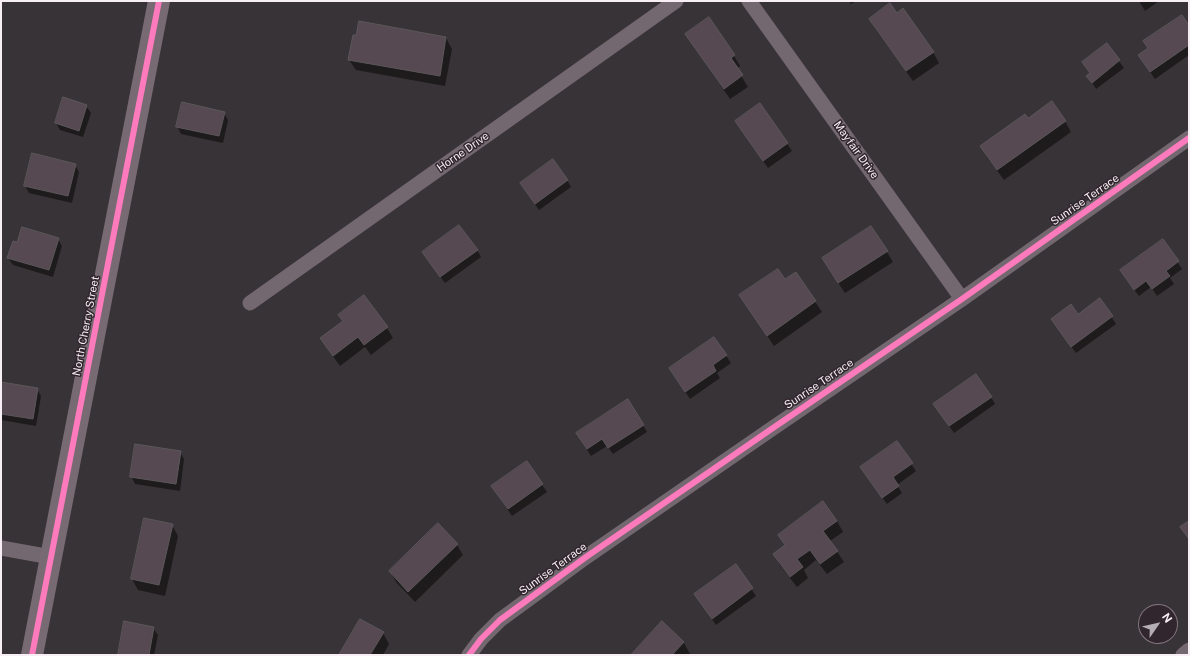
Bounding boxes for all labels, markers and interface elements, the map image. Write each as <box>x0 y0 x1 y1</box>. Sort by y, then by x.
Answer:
street label: Mayfair Drive <box>831 119 881 181</box>
street label: Horne Drive <box>434 129 492 175</box>
street label: Sunrise Terrace <box>1048 172 1122 228</box>
street label: North Cherry Street <box>70 275 102 377</box>
street label: Sunrise Terrace <box>782 356 856 412</box>
street label: Sunrise Terrace <box>517 540 589 598</box>
north arrow <box>1138 604 1178 644</box>
text: N <box>1160 611 1174 625</box>

